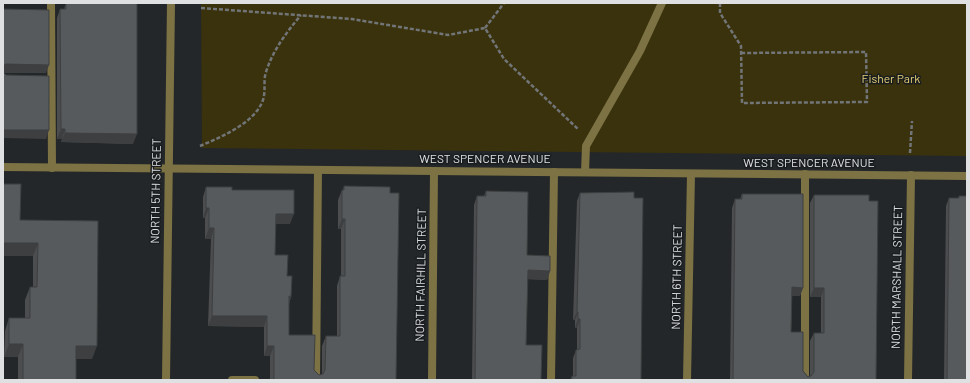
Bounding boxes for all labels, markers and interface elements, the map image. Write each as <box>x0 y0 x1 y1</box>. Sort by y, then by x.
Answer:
park label: Fisher Park <box>862 71 920 85</box>
street label: NORTH 5TH STREET <box>147 138 163 244</box>
street label: WEST SPENCER AVENUE <box>419 151 551 165</box>
street label: WEST SPENCER AVENUE <box>743 155 875 169</box>
street label: NORTH MARSHALL STREET <box>888 205 904 349</box>
street label: NORTH FAIRHILL STREET <box>412 208 428 342</box>
street label: NORTH 6TH STREET <box>668 224 684 330</box>

